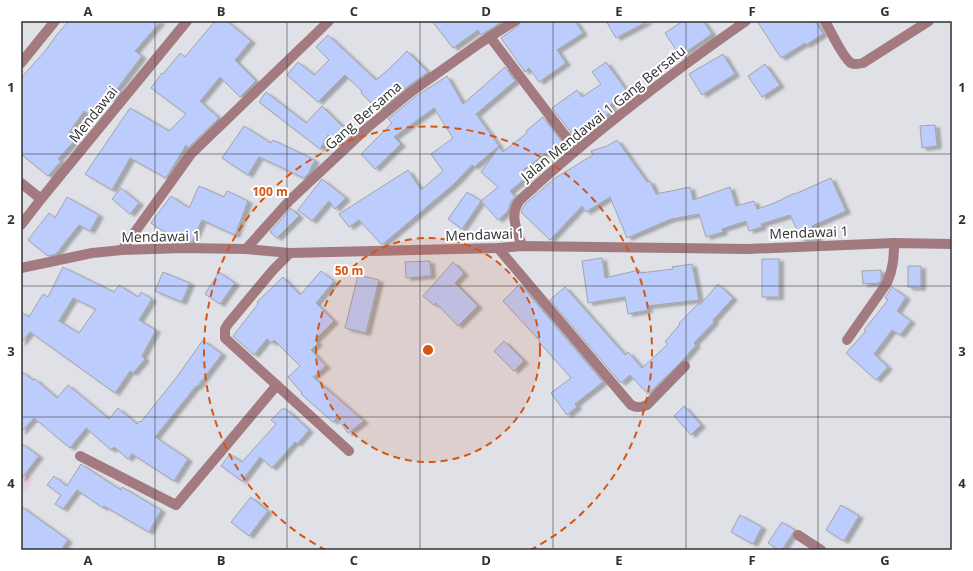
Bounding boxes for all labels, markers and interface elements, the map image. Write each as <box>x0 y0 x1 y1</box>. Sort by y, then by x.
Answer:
text: A <box>84 2 93 20</box>
text: B <box>217 2 226 20</box>
text: C <box>350 2 358 20</box>
text: D <box>481 2 491 20</box>
text: E <box>615 2 623 20</box>
text: F <box>748 2 756 20</box>
text: G <box>880 2 890 20</box>
street label: Jalan Mendawai 1 Gang Bersatu <box>515 41 689 187</box>
street label: Gang Bersama <box>321 76 405 154</box>
text: 1 <box>7 78 15 96</box>
text: 1 <box>958 78 966 96</box>
street label: Mendawai <box>64 82 122 146</box>
text: 100 m <box>252 183 288 200</box>
text: 2 <box>7 210 15 228</box>
text: 2 <box>958 210 966 228</box>
street label: Mendawai 1 <box>769 221 849 243</box>
street label: Mendawai 1 <box>445 223 525 245</box>
street label: Mendawai 1 <box>121 226 201 246</box>
text: 50 m <box>335 262 363 279</box>
text: 3 <box>7 342 15 360</box>
text: 3 <box>958 342 966 360</box>
centre of rings <box>421 343 435 357</box>
text: 4 <box>7 474 15 492</box>
text: 4 <box>958 474 966 492</box>
text: A <box>84 551 93 569</box>
text: B <box>217 551 226 569</box>
text: C <box>350 551 358 569</box>
text: D <box>481 551 491 569</box>
text: E <box>615 551 623 569</box>
text: F <box>748 551 756 569</box>
text: G <box>880 551 890 569</box>

